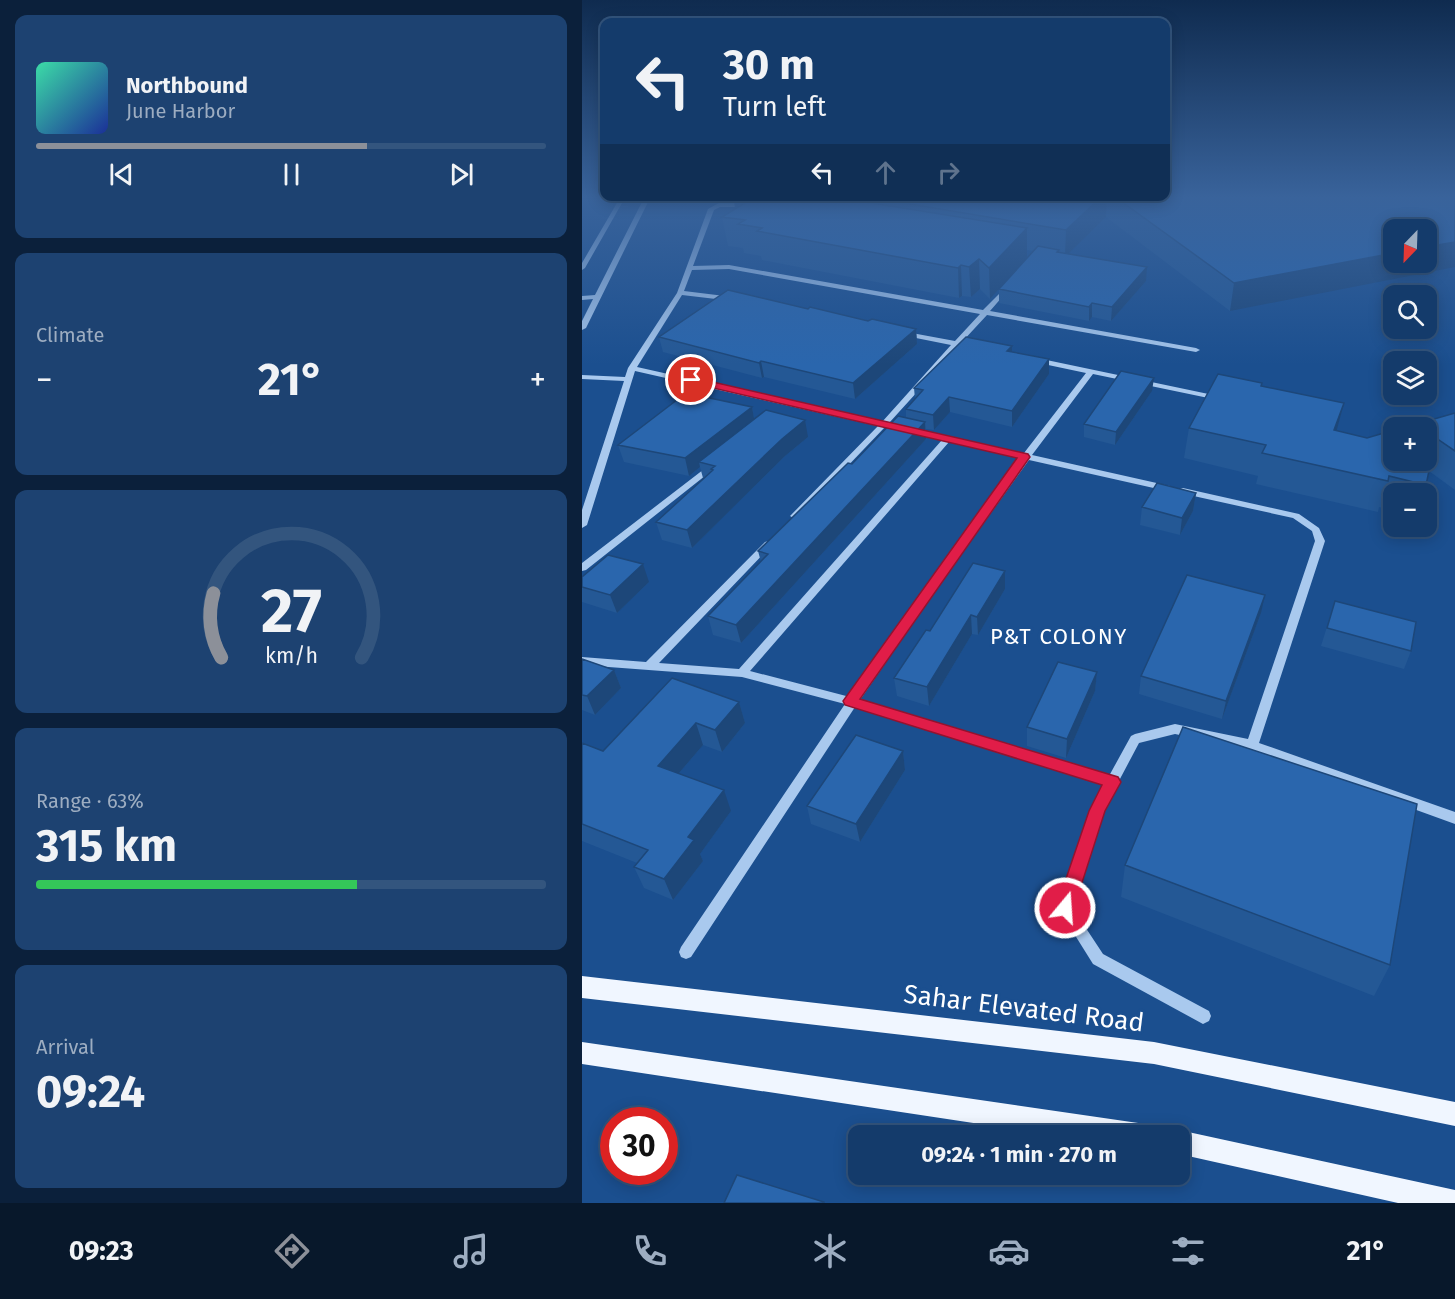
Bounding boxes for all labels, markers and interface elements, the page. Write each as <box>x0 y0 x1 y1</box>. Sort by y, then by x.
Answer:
text: 30 m <box>723 40 815 90</box>
icon: left <box>624 42 702 120</box>
text: Northbound <box>126 72 248 99</box>
text: Turn left <box>723 91 826 123</box>
text: June Harbor <box>126 99 235 123</box>
icon: left <box>806 156 839 189</box>
icon: ahead <box>869 156 902 189</box>
icon: right <box>932 156 965 189</box>
icon: previous <box>105 158 138 191</box>
icon: pause <box>275 158 308 191</box>
icon: next <box>445 158 478 191</box>
north arrow <box>1383 219 1437 273</box>
map controls <box>1383 219 1437 537</box>
button: search <box>1383 285 1437 339</box>
text: Climate <box>36 323 104 347</box>
button: layers <box>1383 351 1437 405</box>
text: 21° <box>258 353 324 407</box>
pin <box>665 354 716 405</box>
text: − <box>36 360 53 400</box>
text: + <box>530 360 546 400</box>
icon: arrive <box>674 363 707 396</box>
button: + <box>1383 417 1437 471</box>
button: − <box>1383 483 1437 537</box>
text: 27 <box>261 575 321 650</box>
district label: P&T COLONY <box>990 623 1128 650</box>
text: km/h <box>264 644 318 670</box>
text: Range · 63% <box>36 789 144 813</box>
text: 315 km <box>36 819 177 873</box>
position arrow <box>1033 876 1097 940</box>
street label: Sahar Elevated Road <box>902 978 1146 1039</box>
text: Arrival <box>36 1035 95 1059</box>
text: 09:24 <box>36 1065 145 1119</box>
speed limit sign: 30 <box>600 1107 678 1185</box>
text: 09:24 · 1 min · 270 m <box>921 1141 1117 1168</box>
icon: directions <box>271 1230 313 1272</box>
icon: music <box>450 1230 492 1272</box>
icon: phone <box>629 1230 671 1272</box>
icon: climate <box>809 1230 851 1272</box>
icon: car <box>988 1230 1030 1272</box>
icon: filters <box>1167 1230 1209 1272</box>
text: 09:23 <box>69 1235 134 1267</box>
text: 21° <box>1346 1235 1386 1267</box>

